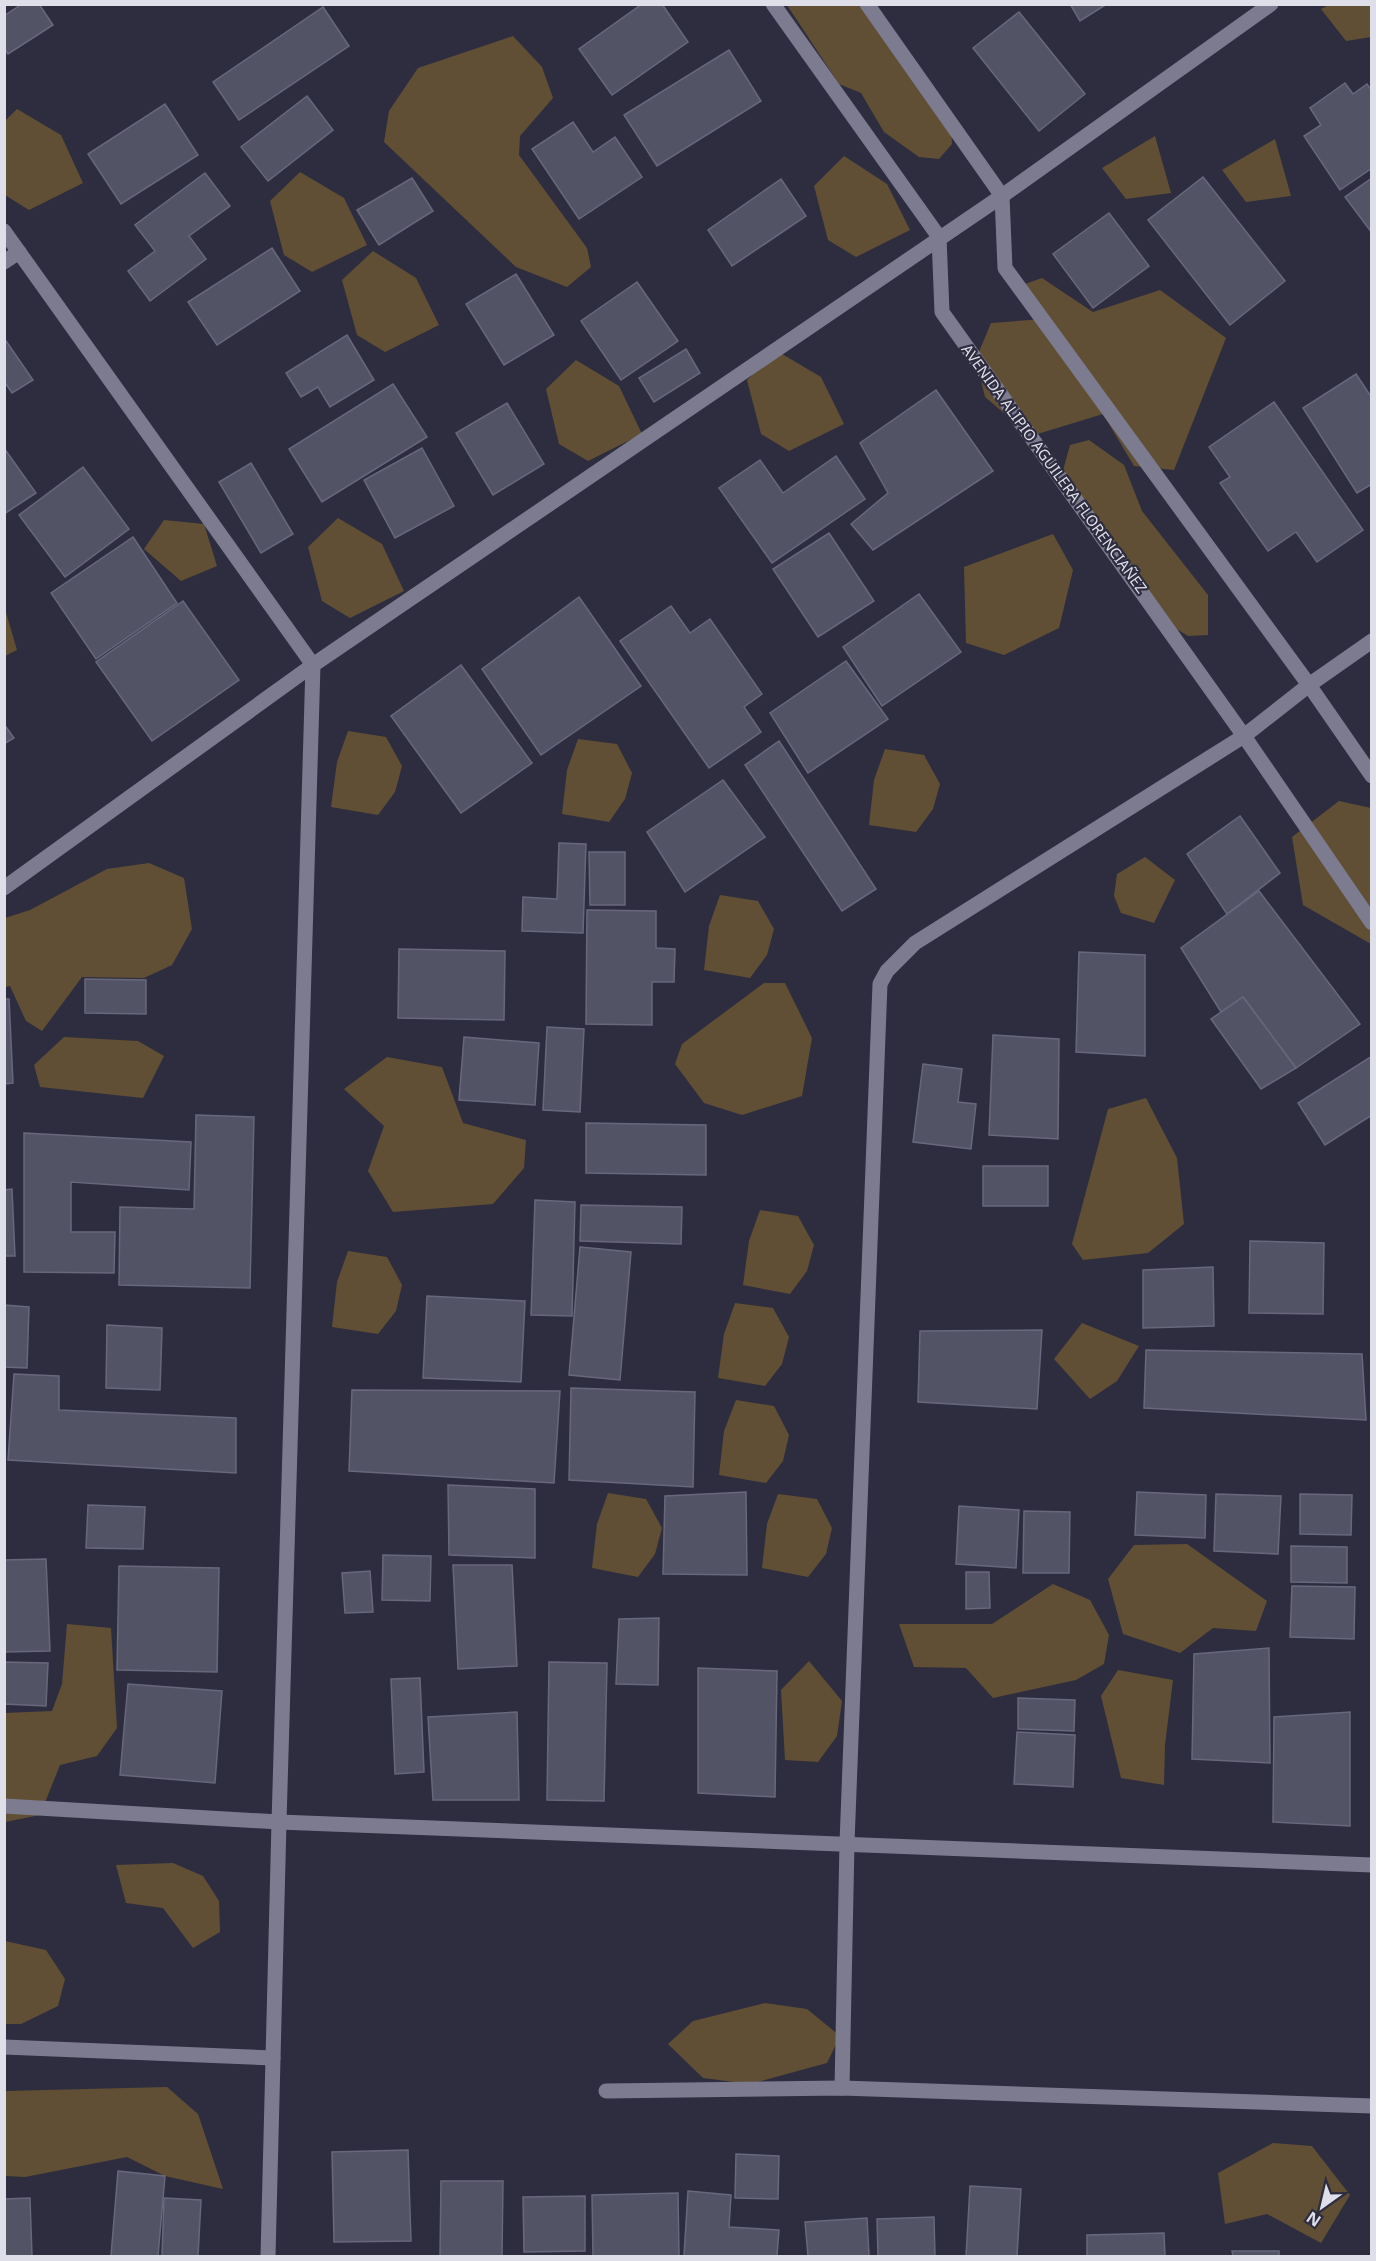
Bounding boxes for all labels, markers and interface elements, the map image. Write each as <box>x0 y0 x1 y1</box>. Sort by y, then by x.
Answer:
street label: AVENIDA ALIPIO AGUILERA FLORENCIAÑEZ <box>958 340 1152 597</box>
north arrow <box>1292 2177 1352 2237</box>
text: N <box>1302 2207 1325 2232</box>

